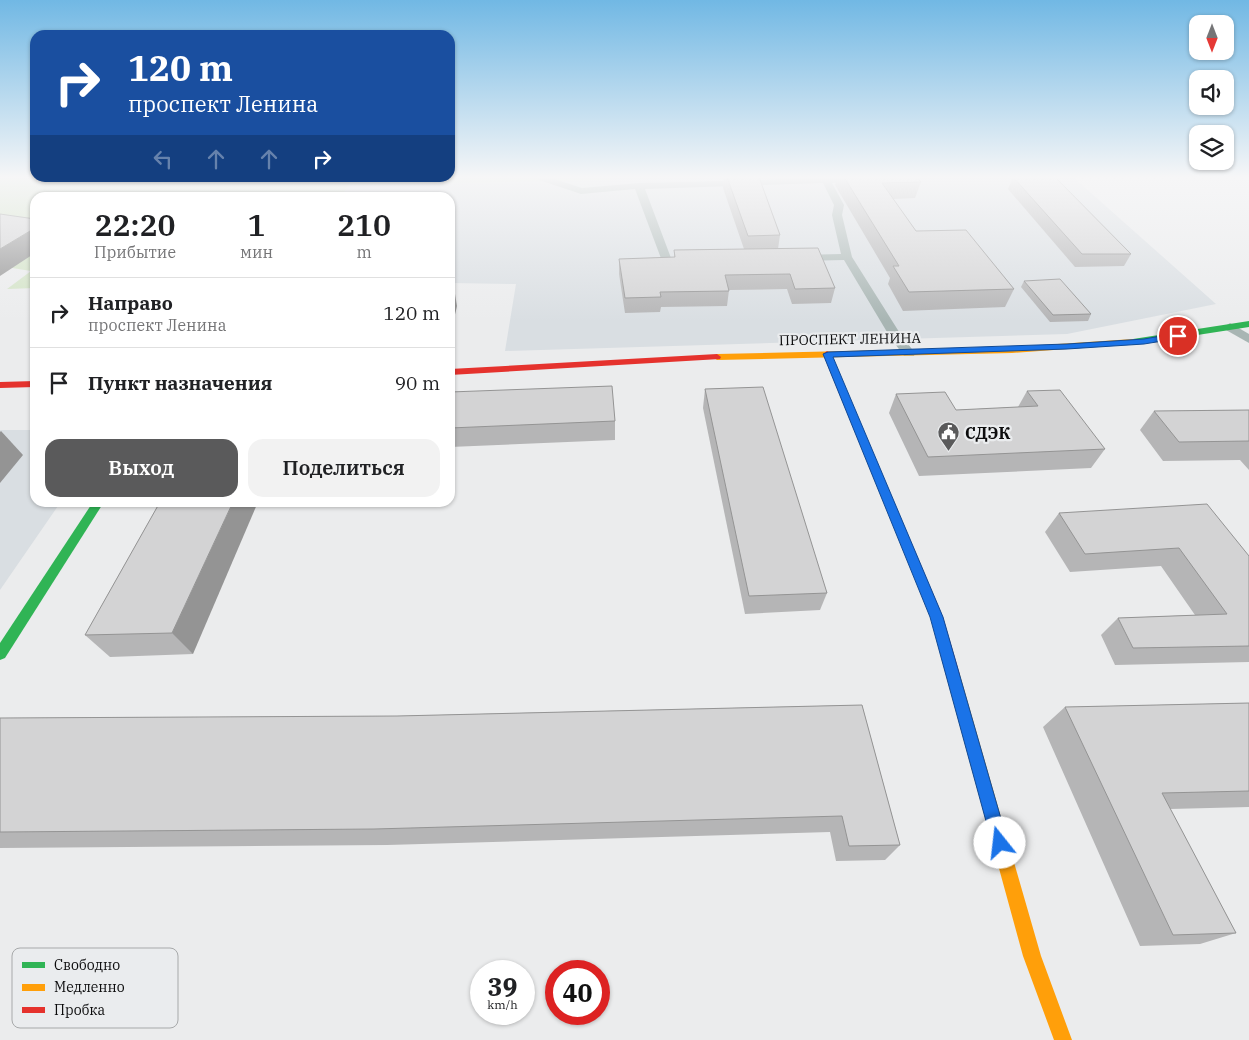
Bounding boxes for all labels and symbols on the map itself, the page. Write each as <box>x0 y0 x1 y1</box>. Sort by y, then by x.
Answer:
north arrow <box>1189 15 1234 60</box>
pin <box>1157 315 1199 357</box>
street label: ПРОСПЕКТ ЛЕНИНА <box>779 329 922 349</box>
public building icon: СДЭК <box>937 421 961 452</box>
place label: СДЭК <box>965 423 1010 443</box>
position arrow <box>973 816 1025 868</box>
legend <box>12 948 178 1028</box>
text: Свободно <box>54 956 120 974</box>
speed limit sign: 40 <box>545 960 610 1025</box>
text: Медленно <box>54 978 125 996</box>
text: Пробка <box>54 1001 105 1019</box>

